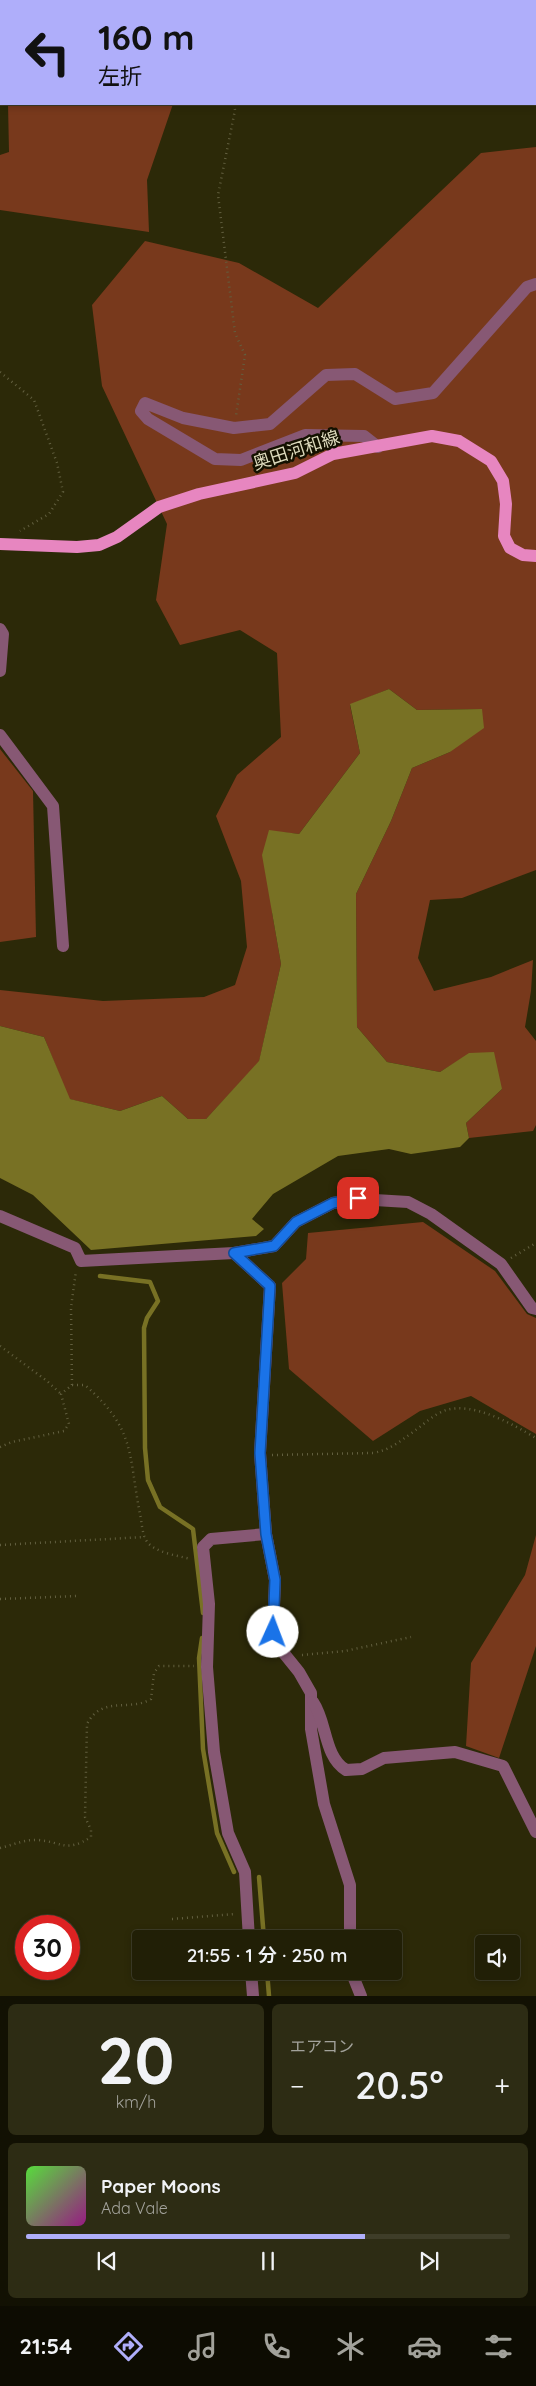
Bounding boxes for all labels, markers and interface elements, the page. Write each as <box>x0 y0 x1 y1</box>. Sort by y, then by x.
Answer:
text: 160 m <box>98 15 195 59</box>
icon: left <box>15 20 80 85</box>
text: 左折 <box>98 62 142 90</box>
street label: 奥田河和線 <box>250 425 342 475</box>
pin <box>337 1177 379 1219</box>
icon: arrive <box>344 1184 372 1212</box>
position arrow <box>246 1605 298 1657</box>
speed limit sign: 30 <box>15 1915 80 1980</box>
map controls <box>475 1935 520 1980</box>
button: sound <box>475 1935 520 1980</box>
text: 21:55 · 1 分 · 250 m <box>187 1943 347 1967</box>
text: 20 <box>98 2019 174 2100</box>
text: エアコン <box>290 2036 354 2056</box>
text: 20.5° <box>355 2061 444 2109</box>
text: − <box>290 2068 305 2103</box>
text: + <box>494 2068 510 2103</box>
text: km/h <box>116 2092 156 2112</box>
text: Paper Moons <box>101 2174 221 2198</box>
text: Ada Vale <box>101 2198 168 2218</box>
icon: previous <box>93 2247 121 2275</box>
icon: pause <box>254 2247 282 2275</box>
icon: next <box>415 2247 443 2275</box>
icon: directions <box>111 2329 146 2364</box>
icon: music <box>185 2329 220 2364</box>
icon: phone <box>259 2329 294 2364</box>
icon: climate <box>333 2329 368 2364</box>
icon: car <box>407 2329 442 2364</box>
icon: filters <box>481 2329 516 2364</box>
text: 21:54 <box>20 2332 72 2360</box>

